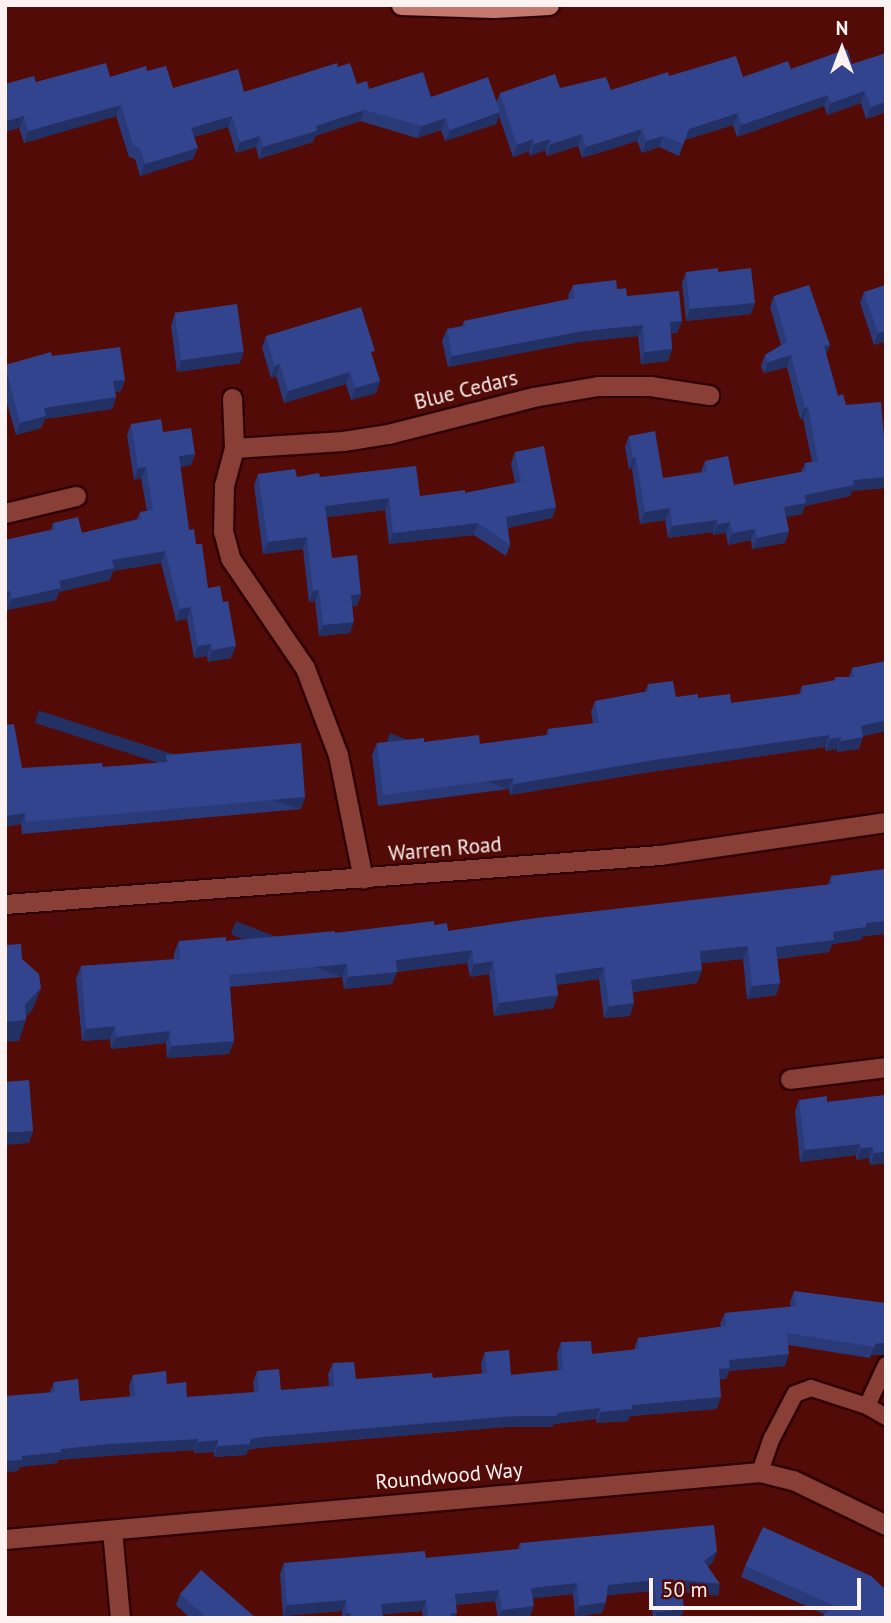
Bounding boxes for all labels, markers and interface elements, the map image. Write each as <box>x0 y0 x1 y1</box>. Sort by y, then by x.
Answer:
north arrow <box>807 14 877 84</box>
text: N <box>836 16 848 40</box>
street label: Blue Cedars <box>412 365 520 415</box>
street label: Warren Road <box>387 832 503 866</box>
street label: Roundwood Way <box>374 1457 524 1495</box>
scale bar <box>653 1564 865 1608</box>
text: 50 m <box>662 1576 708 1603</box>

